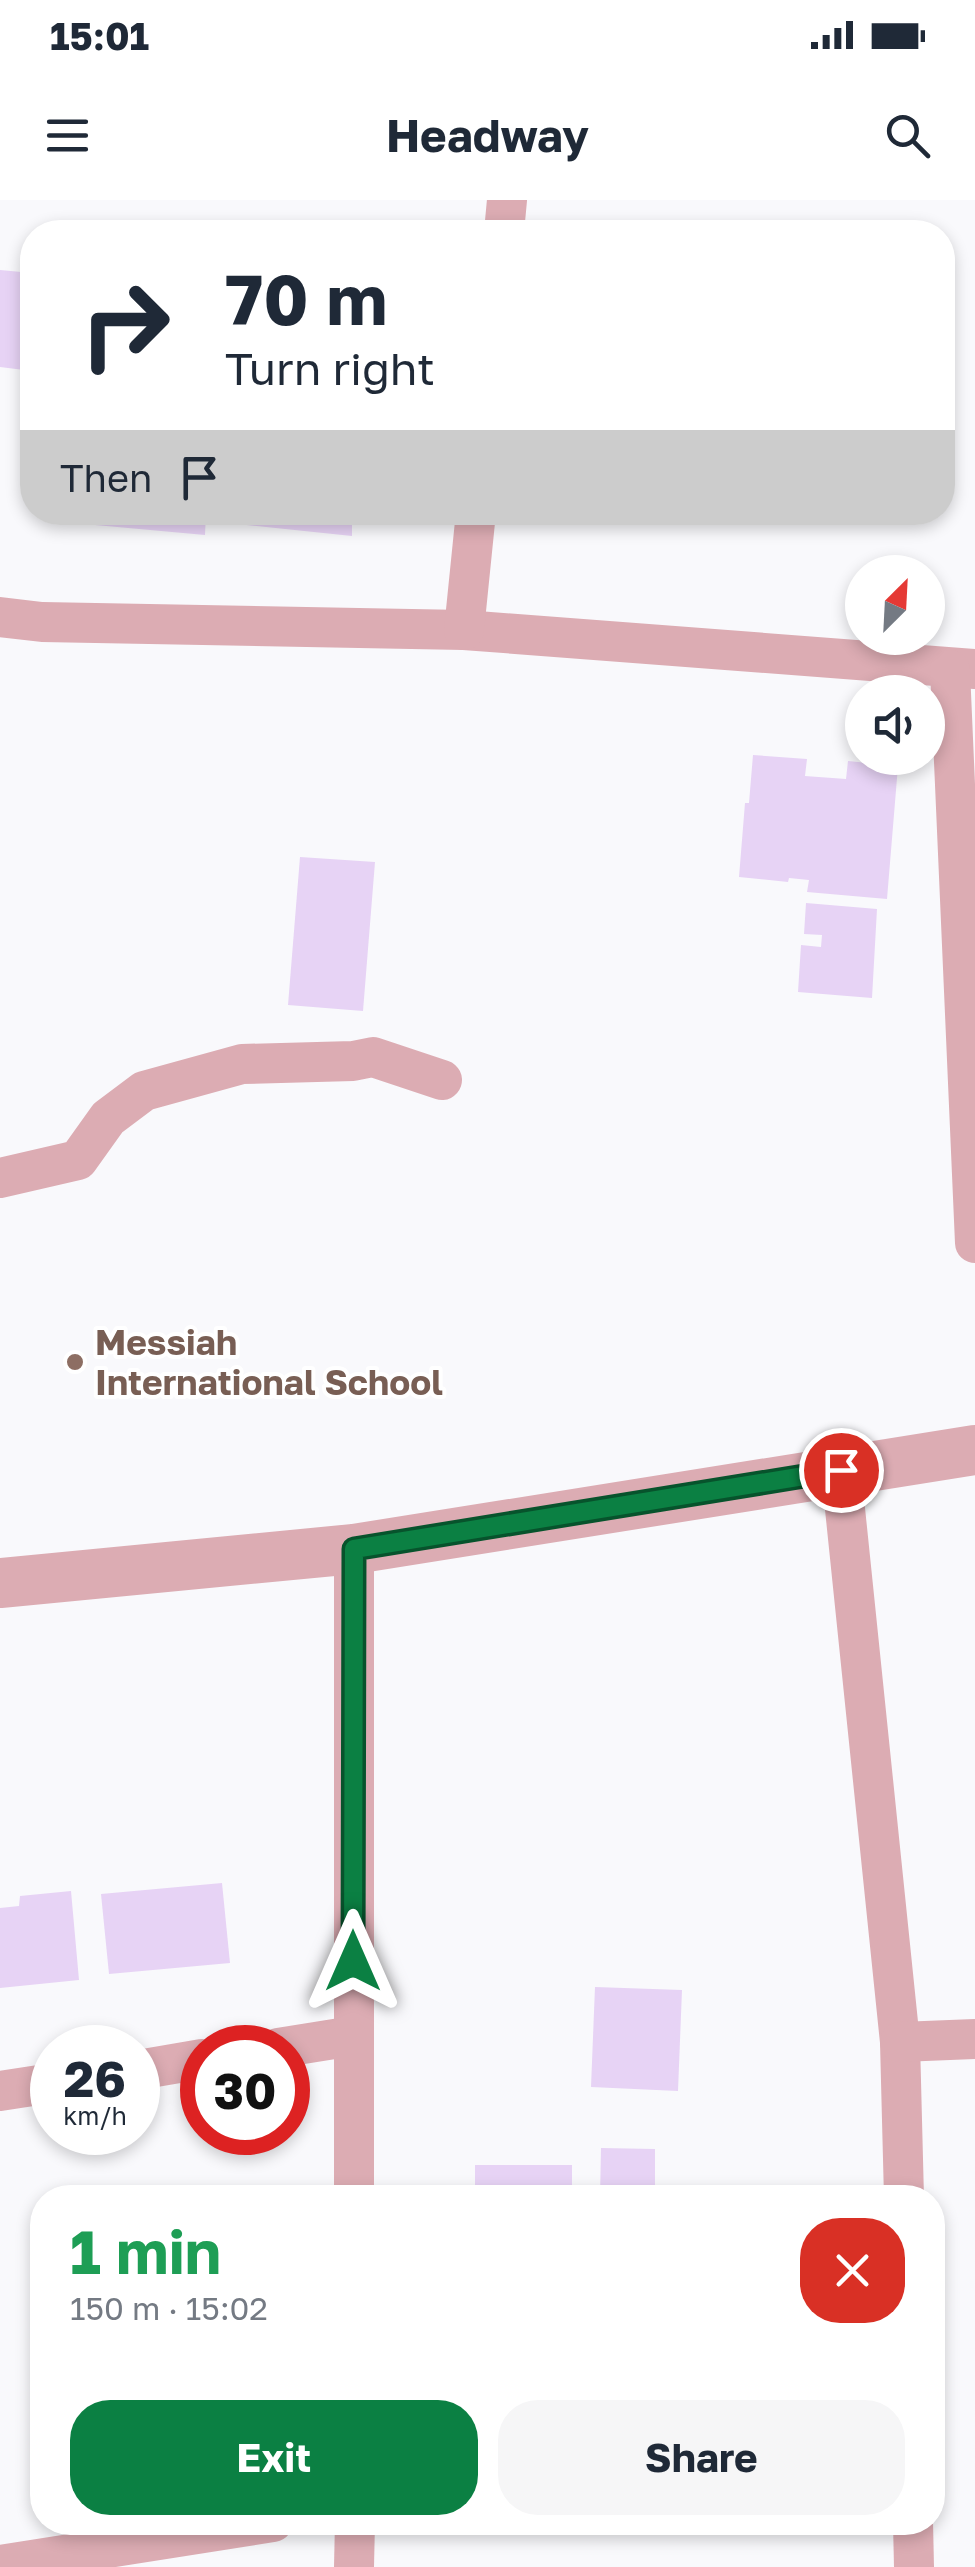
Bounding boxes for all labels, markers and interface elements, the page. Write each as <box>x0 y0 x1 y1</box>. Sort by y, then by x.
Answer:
text: 15:01 <box>50 13 149 58</box>
icon: menu <box>40 108 95 163</box>
text: Headway <box>386 108 589 162</box>
icon: search <box>880 108 935 163</box>
text: 70 m <box>225 256 387 340</box>
icon: right <box>60 260 190 390</box>
text: Turn right <box>225 341 435 395</box>
icon: arrive <box>172 450 227 505</box>
text: Then <box>60 455 152 500</box>
north arrow <box>845 555 945 655</box>
map controls <box>845 555 945 775</box>
button: sound <box>845 675 945 775</box>
place label: Messiah International School <box>95 1321 443 1403</box>
marker: Messiah International School <box>64 1351 86 1373</box>
pin <box>799 1428 884 1513</box>
icon: arrive <box>814 1443 869 1498</box>
position arrow <box>301 1909 405 2013</box>
speed limit sign: 30 <box>180 2025 310 2155</box>
text: 26 <box>64 2048 126 2108</box>
text: km/h <box>63 2100 127 2131</box>
text: 1 min <box>70 2215 221 2287</box>
button: close <box>800 2218 905 2323</box>
text: 150 m · 15:02 <box>70 2289 268 2327</box>
button: Exit <box>70 2400 478 2515</box>
button: Share <box>498 2400 905 2515</box>

